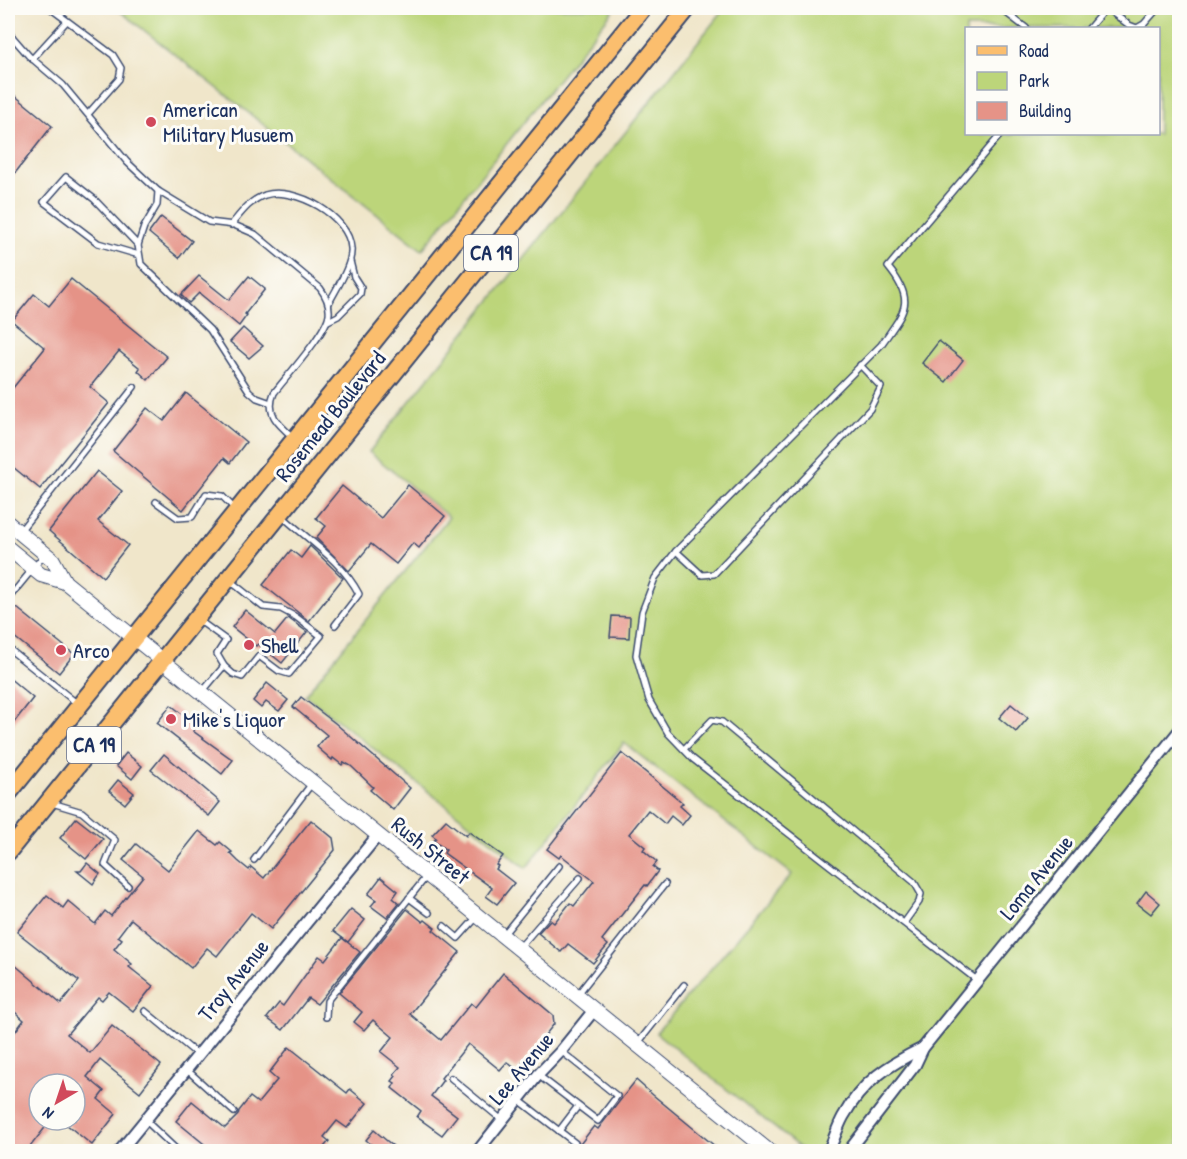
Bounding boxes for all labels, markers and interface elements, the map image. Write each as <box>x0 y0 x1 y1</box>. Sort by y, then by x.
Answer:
legend <box>965 27 1160 135</box>
text: Road <box>1019 38 1049 63</box>
text: Park <box>1019 68 1050 93</box>
place label: American Military Musuem <box>163 94 294 149</box>
text: Building <box>1019 98 1071 123</box>
marker: American Military Musuem <box>144 115 158 129</box>
road number: CA 19 <box>464 235 518 271</box>
street label: Rosemead Boulevard <box>268 344 392 488</box>
place label: Shell <box>261 630 299 660</box>
place label: Arco <box>73 635 110 665</box>
marker: Shell <box>242 638 256 652</box>
marker: Arco <box>54 643 68 657</box>
place label: Mike's Liquor <box>183 704 286 734</box>
marker: Mike's Liquor <box>164 712 178 726</box>
road number: CA 19 <box>67 727 121 763</box>
street label: Rush Street <box>386 809 477 891</box>
street label: Loma Avenue <box>992 828 1080 926</box>
street label: Troy Avenue <box>191 932 276 1027</box>
street label: Lee Avenue <box>482 1025 560 1111</box>
north arrow <box>27 1072 87 1132</box>
text: N <box>37 1102 58 1125</box>

